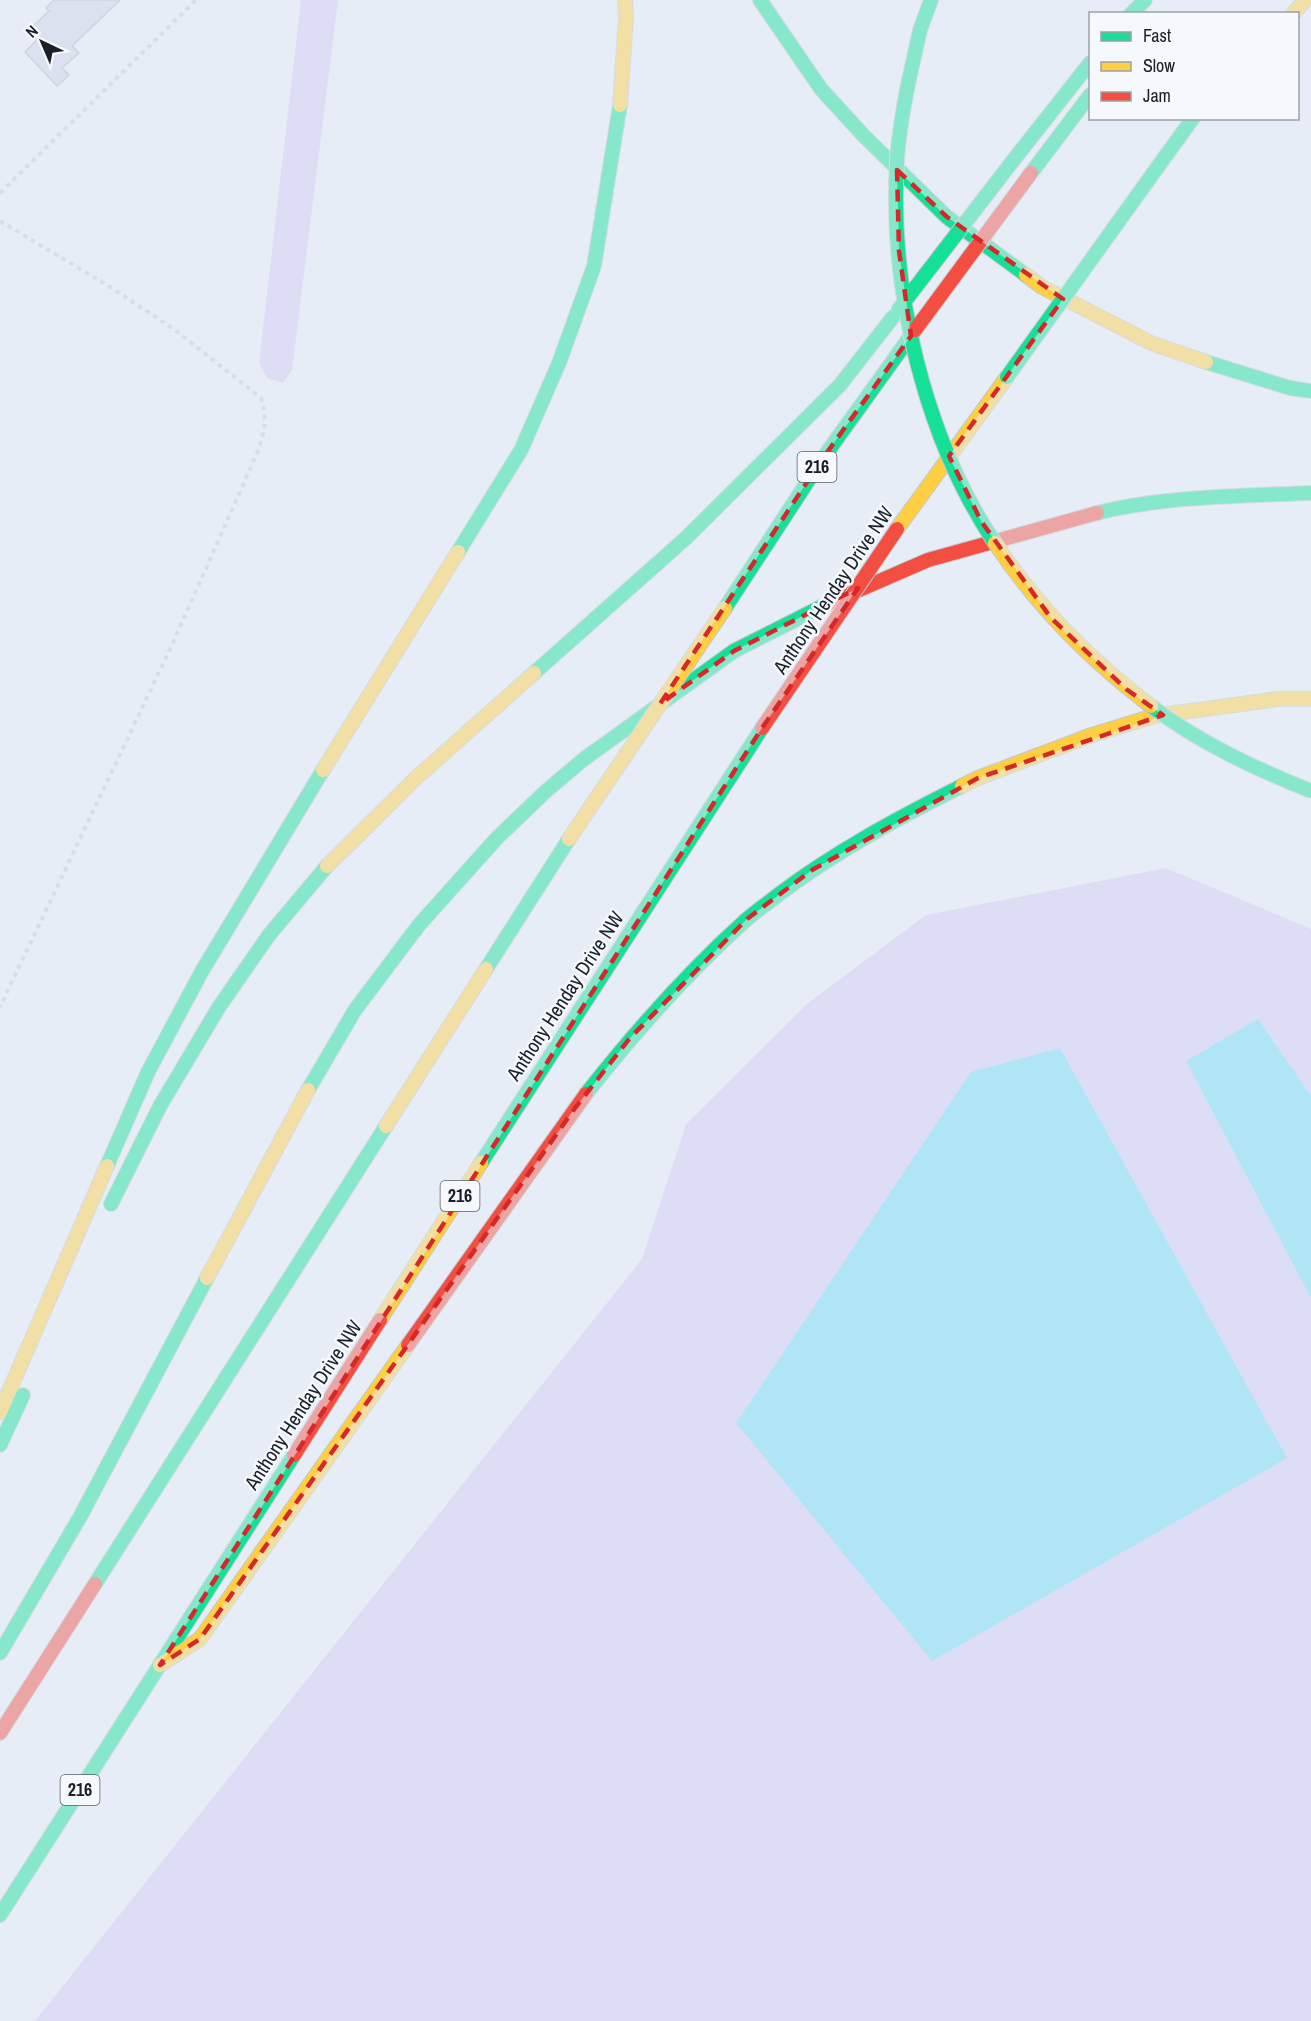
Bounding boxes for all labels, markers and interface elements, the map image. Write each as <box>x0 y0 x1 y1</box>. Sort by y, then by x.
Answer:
north arrow <box>12 12 72 72</box>
legend <box>1089 12 1299 120</box>
text: N <box>21 20 43 42</box>
text: Fast <box>1143 23 1171 48</box>
text: Slow <box>1143 53 1175 78</box>
text: Jam <box>1143 83 1171 108</box>
road number: 216 <box>798 452 836 482</box>
street label: Anthony Henday Drive NW <box>766 500 899 680</box>
street label: Anthony Henday Drive NW <box>499 905 630 1086</box>
road number: 216 <box>440 1181 480 1211</box>
street label: Anthony Henday Drive NW <box>237 1314 368 1495</box>
road number: 216 <box>60 1775 100 1805</box>

